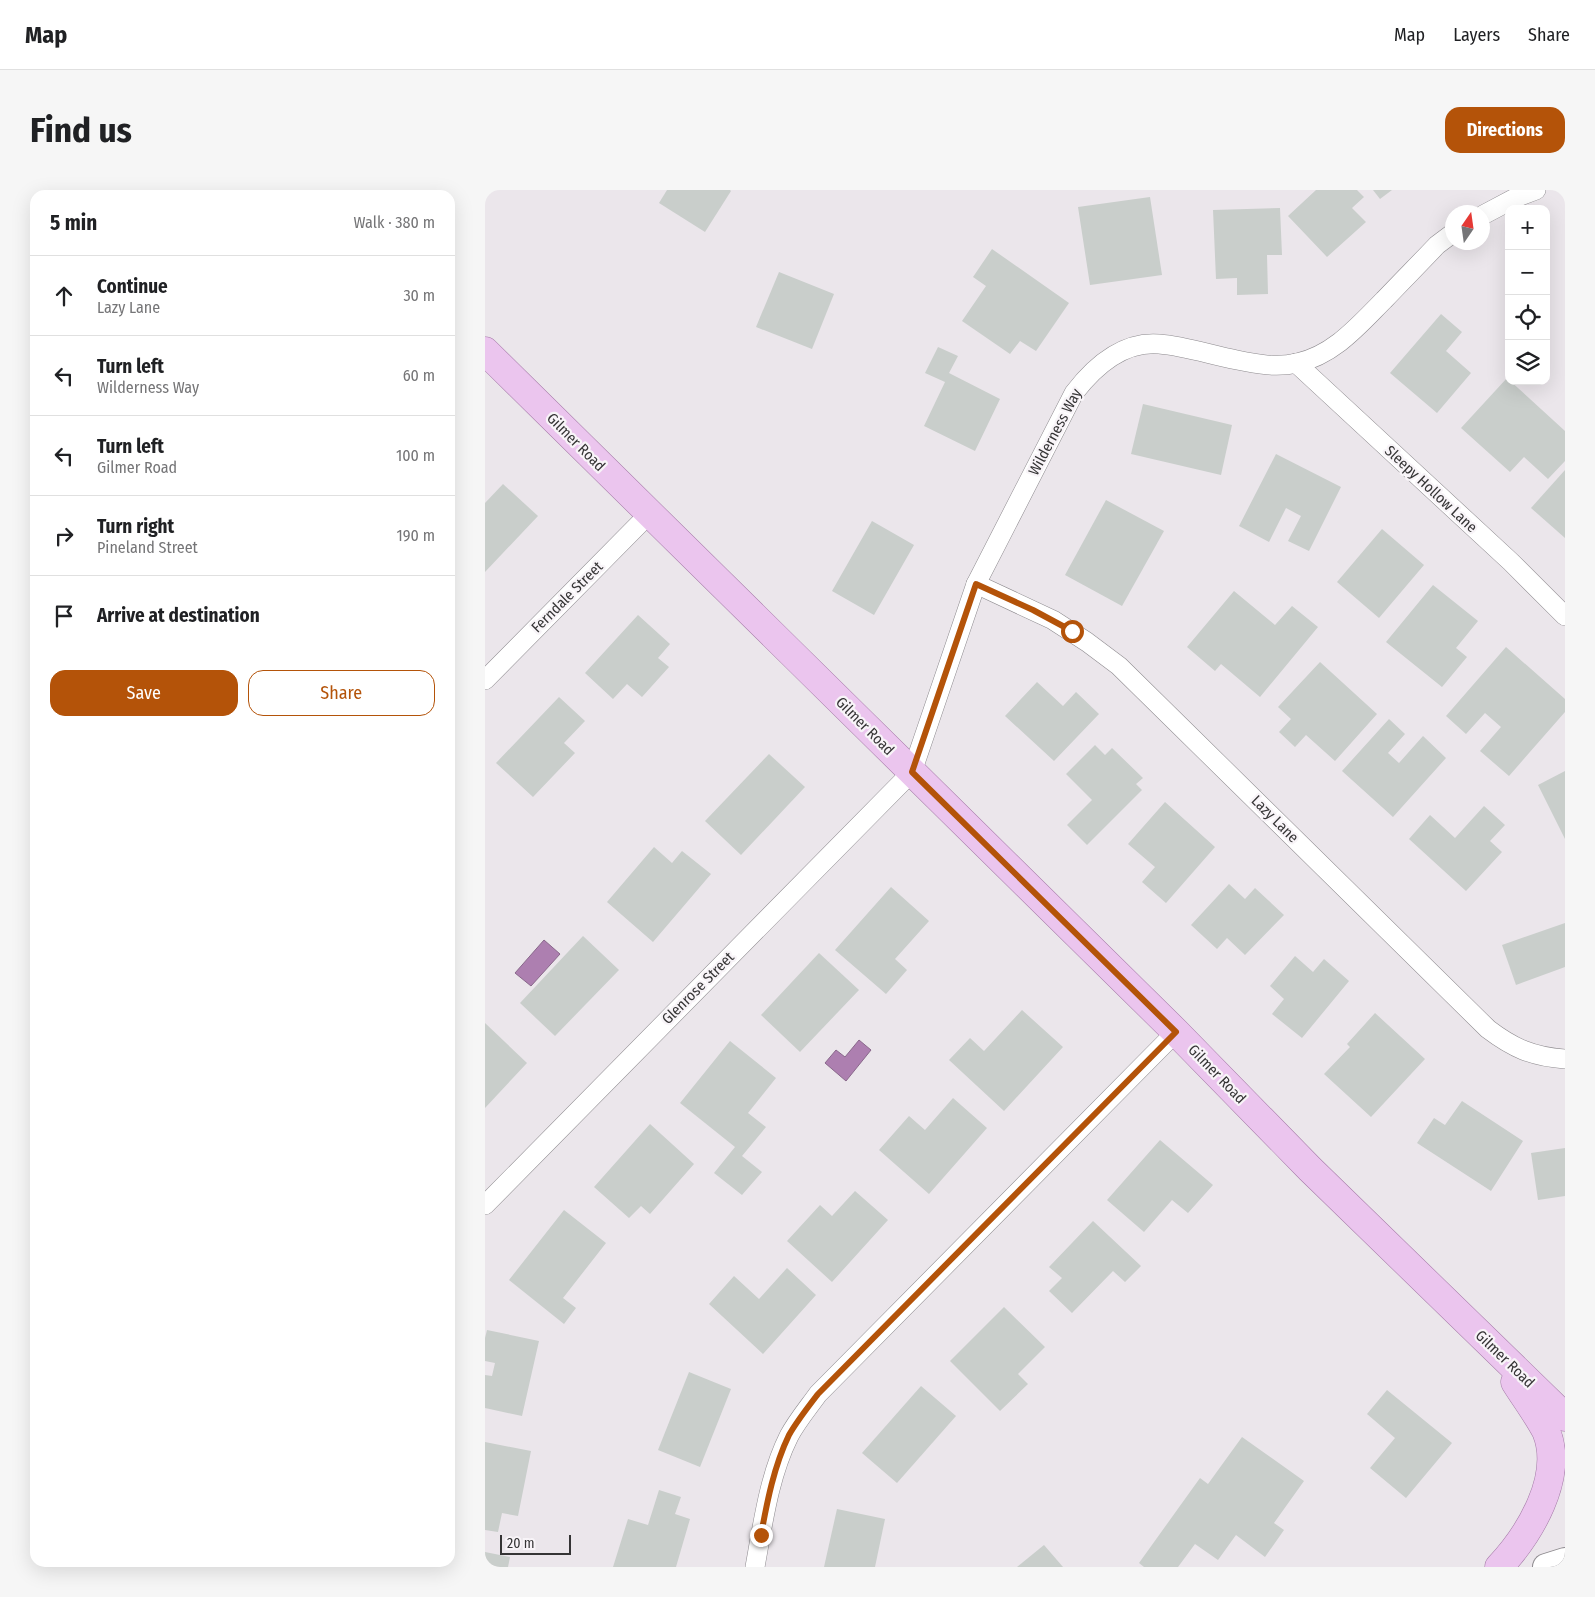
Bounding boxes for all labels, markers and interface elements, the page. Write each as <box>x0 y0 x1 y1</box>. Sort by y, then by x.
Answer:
text: Map <box>25 21 67 49</box>
text: Map <box>1394 24 1425 46</box>
text: Layers <box>1453 24 1500 46</box>
text: Share <box>1528 24 1570 46</box>
button: Directions <box>1445 107 1565 153</box>
text: Find us <box>30 109 132 151</box>
north arrow <box>1445 205 1490 250</box>
map controls <box>1505 205 1550 385</box>
button: + <box>1505 205 1550 250</box>
text: 5 min <box>50 210 97 236</box>
text: Walk · 380 m <box>354 213 435 232</box>
button: − <box>1505 250 1550 295</box>
text: Continue <box>97 275 168 298</box>
icon: ahead <box>50 282 78 310</box>
text: 30 m <box>403 286 435 305</box>
button: locate <box>1505 295 1550 340</box>
text: Lazy Lane <box>97 298 160 317</box>
button: layers <box>1505 340 1550 385</box>
text: Turn left <box>97 355 164 378</box>
icon: left <box>50 362 78 390</box>
text: 60 m <box>403 366 435 385</box>
text: Wilderness Way <box>97 378 199 397</box>
street label: Wilderness Way <box>1025 385 1086 478</box>
street label: Gilmer Road <box>543 409 609 475</box>
text: Turn left <box>97 435 164 458</box>
icon: left <box>50 442 78 470</box>
street label: Sleepy Hollow Lane <box>1381 442 1481 536</box>
text: 100 m <box>396 446 435 465</box>
text: Gilmer Road <box>97 458 177 477</box>
text: Turn right <box>97 515 174 538</box>
icon: right <box>50 522 78 550</box>
text: 190 m <box>397 526 435 545</box>
text: Pineland Street <box>97 538 198 557</box>
street label: Ferndale Street <box>528 557 607 636</box>
icon: arrive <box>50 602 78 630</box>
text: Arrive at destination <box>97 604 260 627</box>
route start <box>1061 620 1084 643</box>
button: Save <box>50 670 238 716</box>
button: Share <box>248 670 435 716</box>
street label: Gilmer Road <box>832 693 898 759</box>
street label: Lazy Lane <box>1248 792 1302 846</box>
street label: Glenrose Street <box>658 948 738 1028</box>
street label: Gilmer Road <box>1184 1041 1250 1107</box>
street label: Gilmer Road <box>1472 1326 1538 1392</box>
route end <box>750 1524 773 1547</box>
scale bar <box>500 1532 571 1555</box>
text: 20 m <box>507 1535 535 1552</box>

